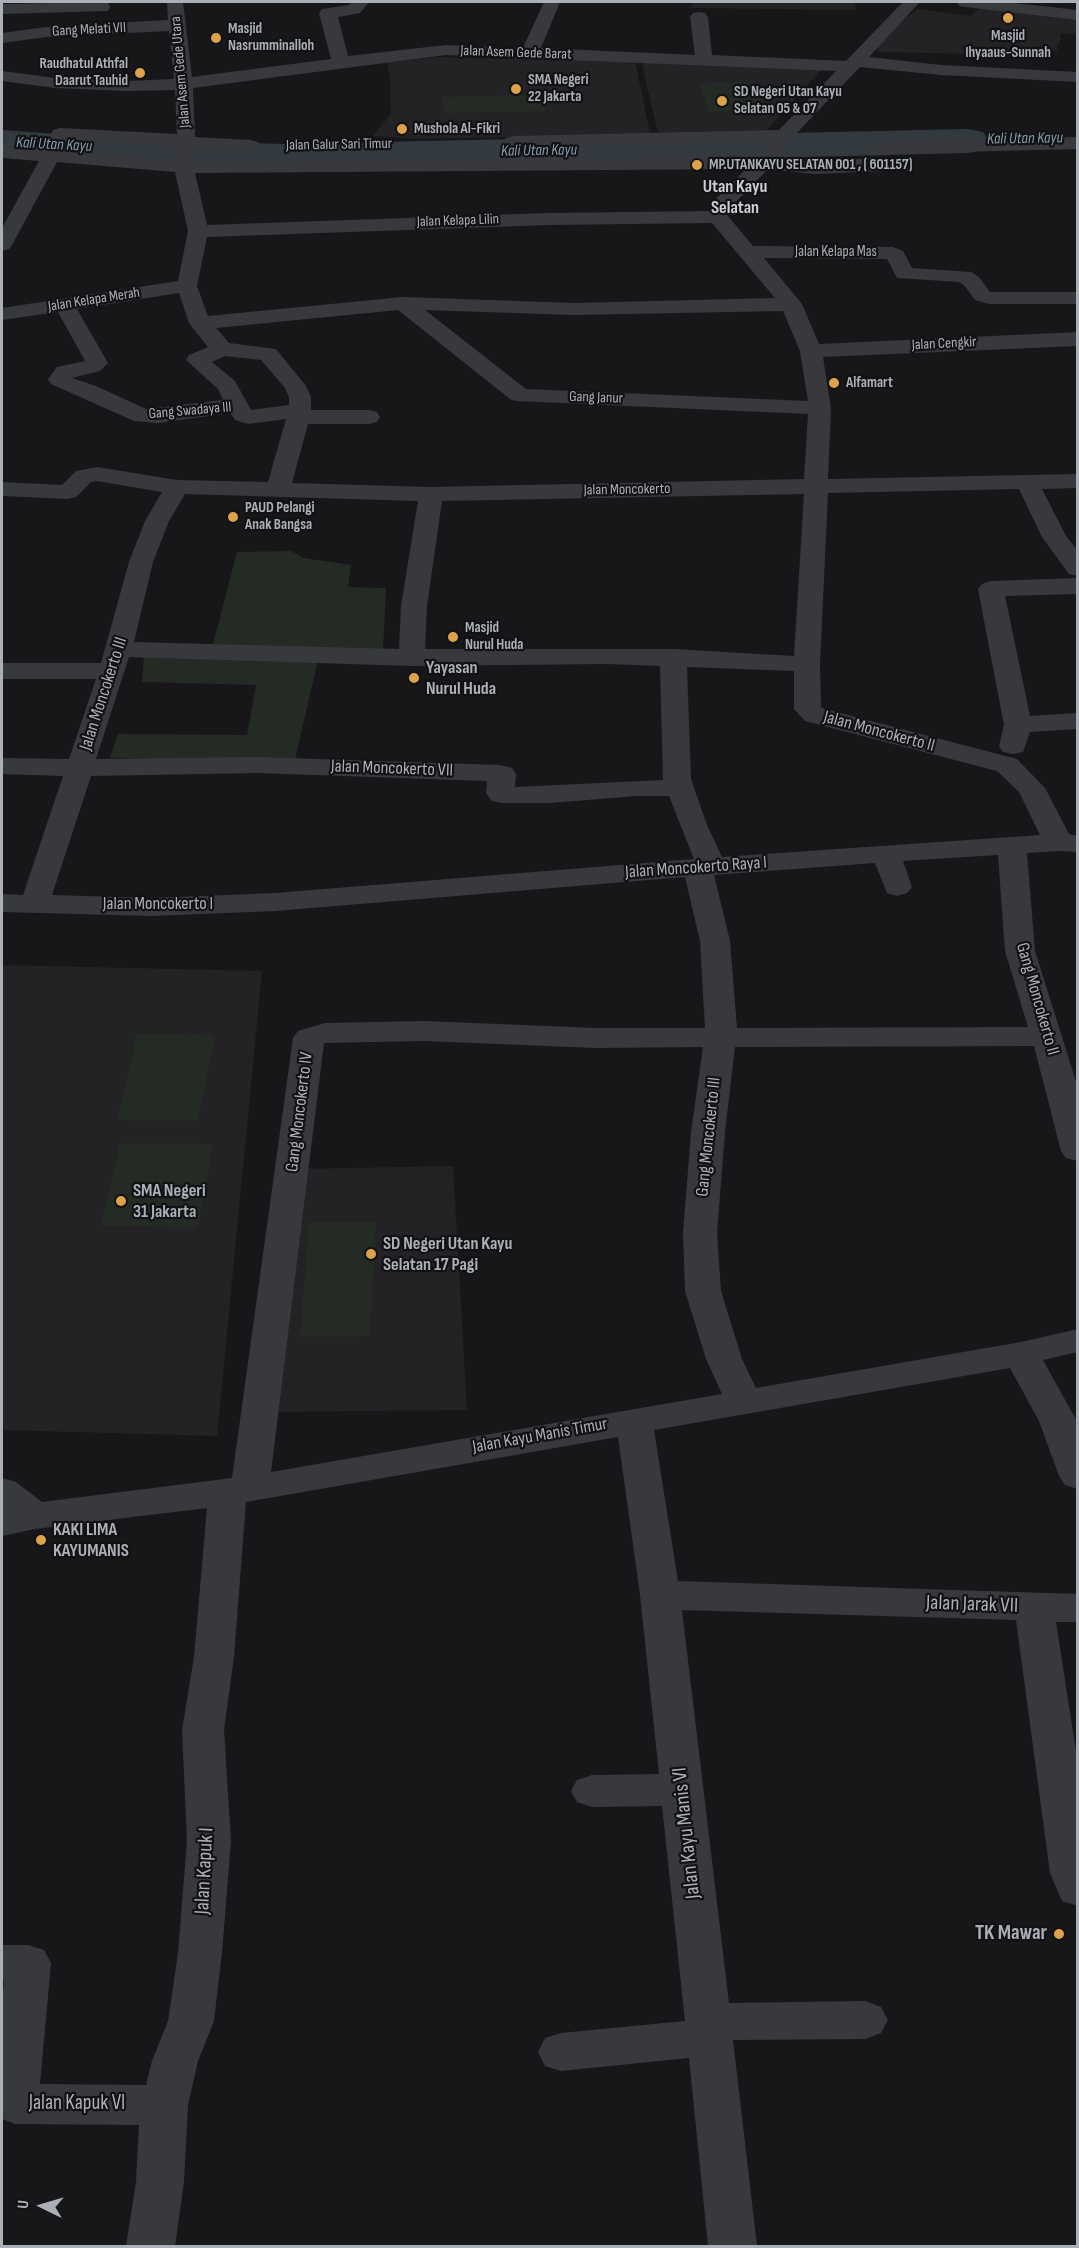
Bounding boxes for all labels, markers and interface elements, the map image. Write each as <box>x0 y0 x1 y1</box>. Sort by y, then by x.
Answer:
marker: Masjid Ihyaaus-Sunnah <box>1001 11 1015 25</box>
street label: Jalan Asem Gede Utara <box>167 15 195 129</box>
street label: Gang Melati VII <box>52 19 126 41</box>
place label: Masjid Nasrumminalloh <box>228 20 314 55</box>
place label: Masjid Ihyaaus-Sunnah <box>965 27 1051 62</box>
marker: Masjid Nasrumminalloh <box>209 31 223 45</box>
street label: Jalan Asem Gede Barat <box>460 42 572 64</box>
place label: Raudhatul Athfal Daarut Tauhid <box>39 55 128 90</box>
marker: Raudhatul Athfal Daarut Tauhid <box>133 66 147 80</box>
place label: SMA Negeri 22 Jakarta <box>528 71 588 106</box>
marker: SMA Negeri 22 Jakarta <box>509 82 523 96</box>
place label: SD Negeri Utan Kayu Selatan 05 & 07 <box>734 83 842 118</box>
marker: SD Negeri Utan Kayu Selatan 05 & 07 <box>715 94 729 108</box>
place label: Mushola Al-Fikri <box>414 120 500 138</box>
marker: Mushola Al-Fikri <box>395 122 409 136</box>
water label: Kali Utan Kayu <box>987 129 1063 149</box>
water label: Kali Utan Kayu <box>16 133 92 157</box>
street label: Jalan Galur Sari Timur <box>286 135 392 155</box>
water label: Kali Utan Kayu <box>501 141 577 161</box>
place label: MP.UTANKAYU SELATAN 001 , ( 601157) <box>709 156 912 174</box>
marker: MP.UTANKAYU SELATAN 001 , ( 601157) <box>690 158 704 172</box>
district label: Utan Kayu Selatan <box>703 176 767 219</box>
street label: Jalan Kelapa Lilin <box>417 211 499 231</box>
street label: Jalan Kelapa Mas <box>795 243 877 261</box>
street label: Jalan Kelapa Merah <box>47 284 141 316</box>
street label: Jalan Cengkir <box>911 333 977 355</box>
place label: Alfamart <box>846 374 893 392</box>
marker: Alfamart <box>827 376 841 390</box>
street label: Gang Janur <box>569 388 623 408</box>
street label: Gang Swadaya III <box>148 398 232 424</box>
street label: Jalan Moncokerto <box>584 480 670 500</box>
place label: PAUD Pelangi Anak Bangsa <box>245 499 315 534</box>
marker: PAUD Pelangi Anak Bangsa <box>226 510 240 524</box>
place label: Masjid Nurul Huda <box>465 619 523 654</box>
marker: Masjid Nurul Huda <box>446 630 460 644</box>
street label: Jalan Moncokerto III <box>76 635 132 753</box>
place label: Yayasan Nurul Huda <box>426 657 496 700</box>
marker: Yayasan Nurul Huda <box>407 671 421 685</box>
street label: Jalan Moncokerto II <box>821 707 937 757</box>
street label: Jalan Moncokerto VII <box>331 756 453 782</box>
street label: Jalan Moncokerto Raya I <box>625 852 767 884</box>
street label: Jalan Moncokerto I <box>103 893 213 915</box>
street label: Gang Moncokerto II <box>1011 940 1063 1058</box>
street label: Gang Moncokerto IV <box>282 1051 318 1173</box>
street label: Gang Moncokerto III <box>692 1076 726 1198</box>
place label: SMA Negeri 31 Jakarta <box>133 1180 206 1222</box>
marker: SMA Negeri 31 Jakarta <box>114 1194 128 1208</box>
place label: SD Negeri Utan Kayu Selatan 17 Pagi <box>383 1233 512 1276</box>
marker: SD Negeri Utan Kayu Selatan 17 Pagi <box>364 1247 378 1261</box>
street label: Jalan Kayu Manis Timur <box>471 1414 609 1458</box>
place label: KAKI LIMA KAYUMANIS <box>53 1519 129 1562</box>
marker: KAKI LIMA KAYUMANIS <box>34 1533 48 1547</box>
street label: Jalan Jarak VII <box>926 1591 1018 1619</box>
street label: Jalan Kayu Manis VI <box>668 1766 706 1900</box>
street label: Jalan Kapuk I <box>190 1827 220 1915</box>
place label: TK Mawar <box>975 1921 1047 1947</box>
marker: TK Mawar <box>1052 1927 1066 1941</box>
street label: Jalan Kapuk VI <box>29 2091 125 2117</box>
north arrow <box>12 2176 72 2236</box>
text: U <box>14 2199 33 2209</box>

